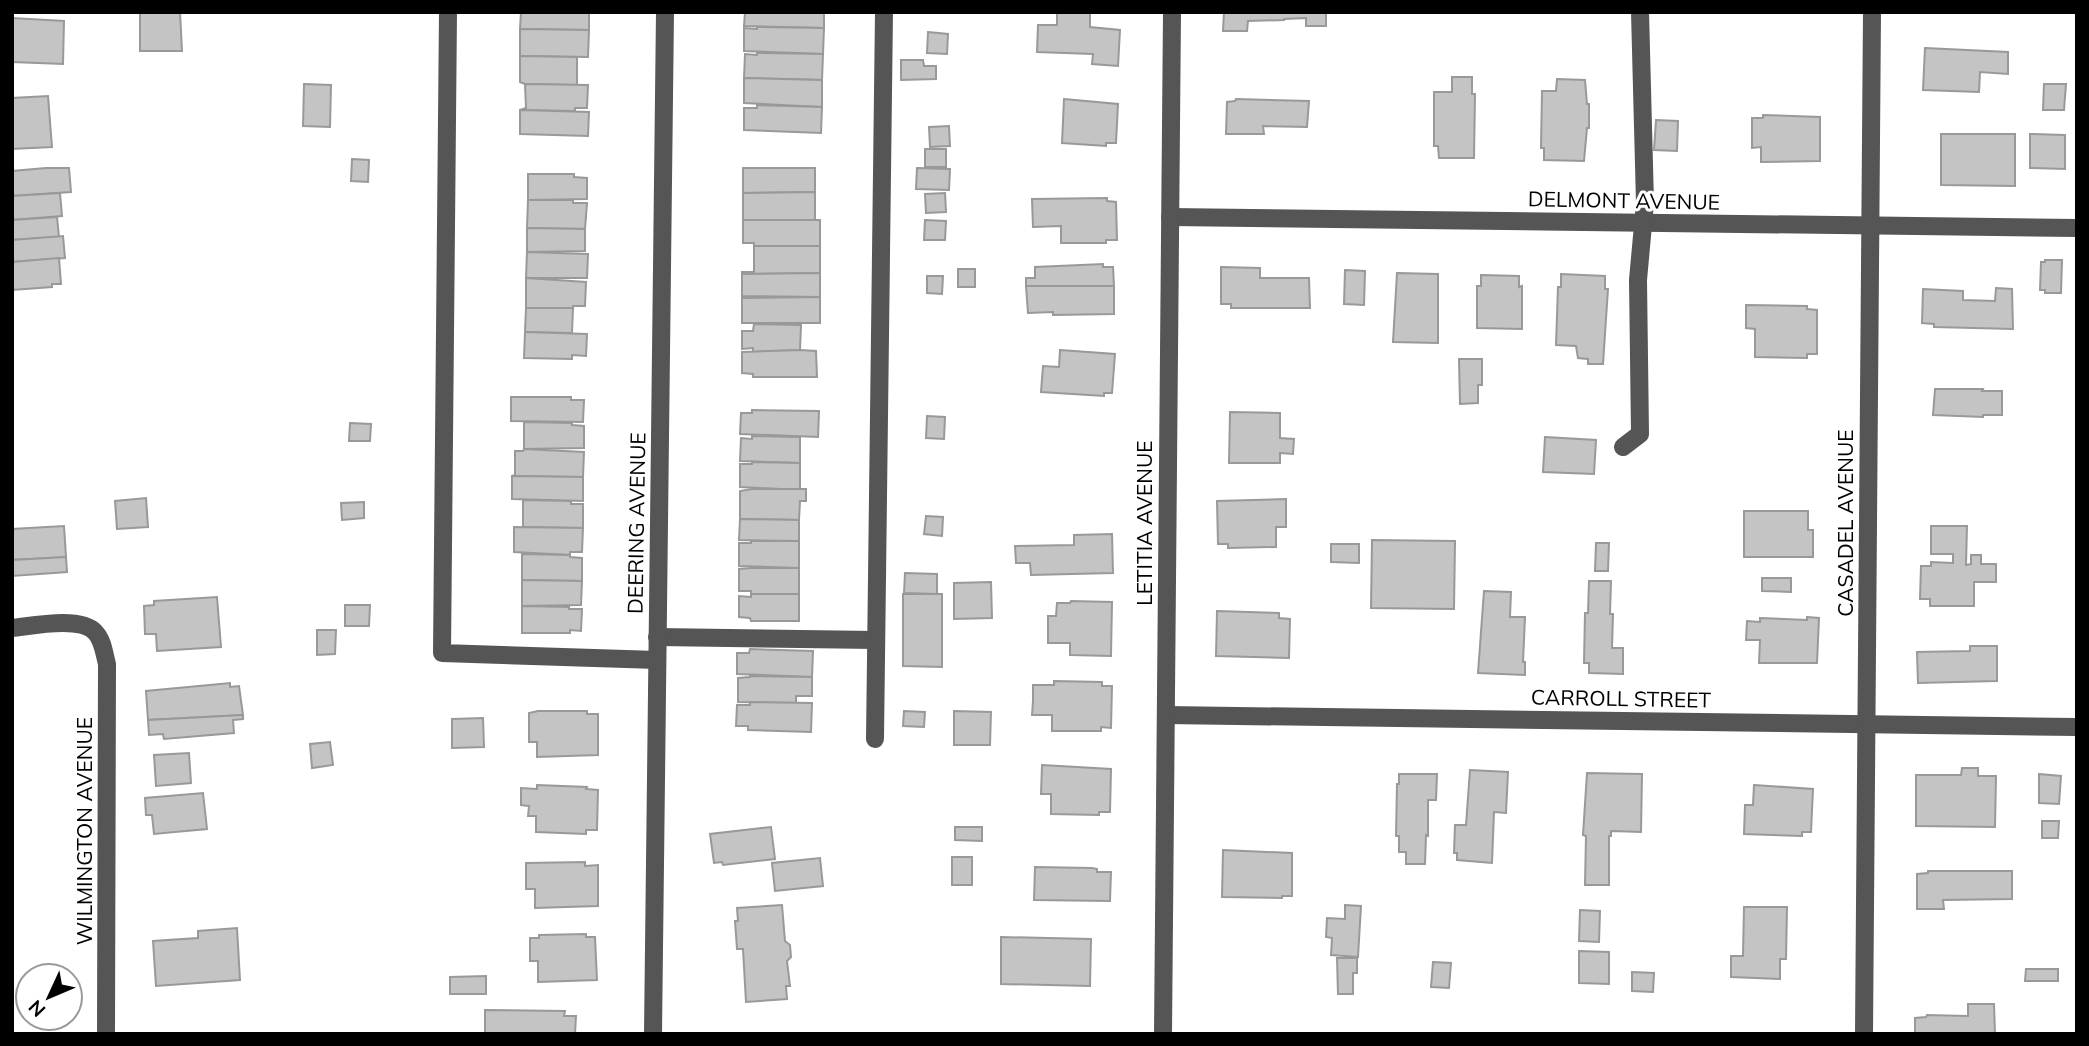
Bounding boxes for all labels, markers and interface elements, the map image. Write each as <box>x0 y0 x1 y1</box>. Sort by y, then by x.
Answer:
street label: DELMONT AVENUE <box>1528 185 1720 215</box>
street label: CASADEL AVENUE <box>1832 429 1858 617</box>
street label: DEERING AVENUE <box>621 432 651 614</box>
street label: LETITIA AVENUE <box>1131 440 1157 606</box>
street label: CARROLL STREET <box>1531 683 1712 713</box>
street label: WILMINGTON AVENUE <box>71 717 97 945</box>
north arrow <box>14 962 84 1032</box>
text: N <box>23 995 50 1022</box>

